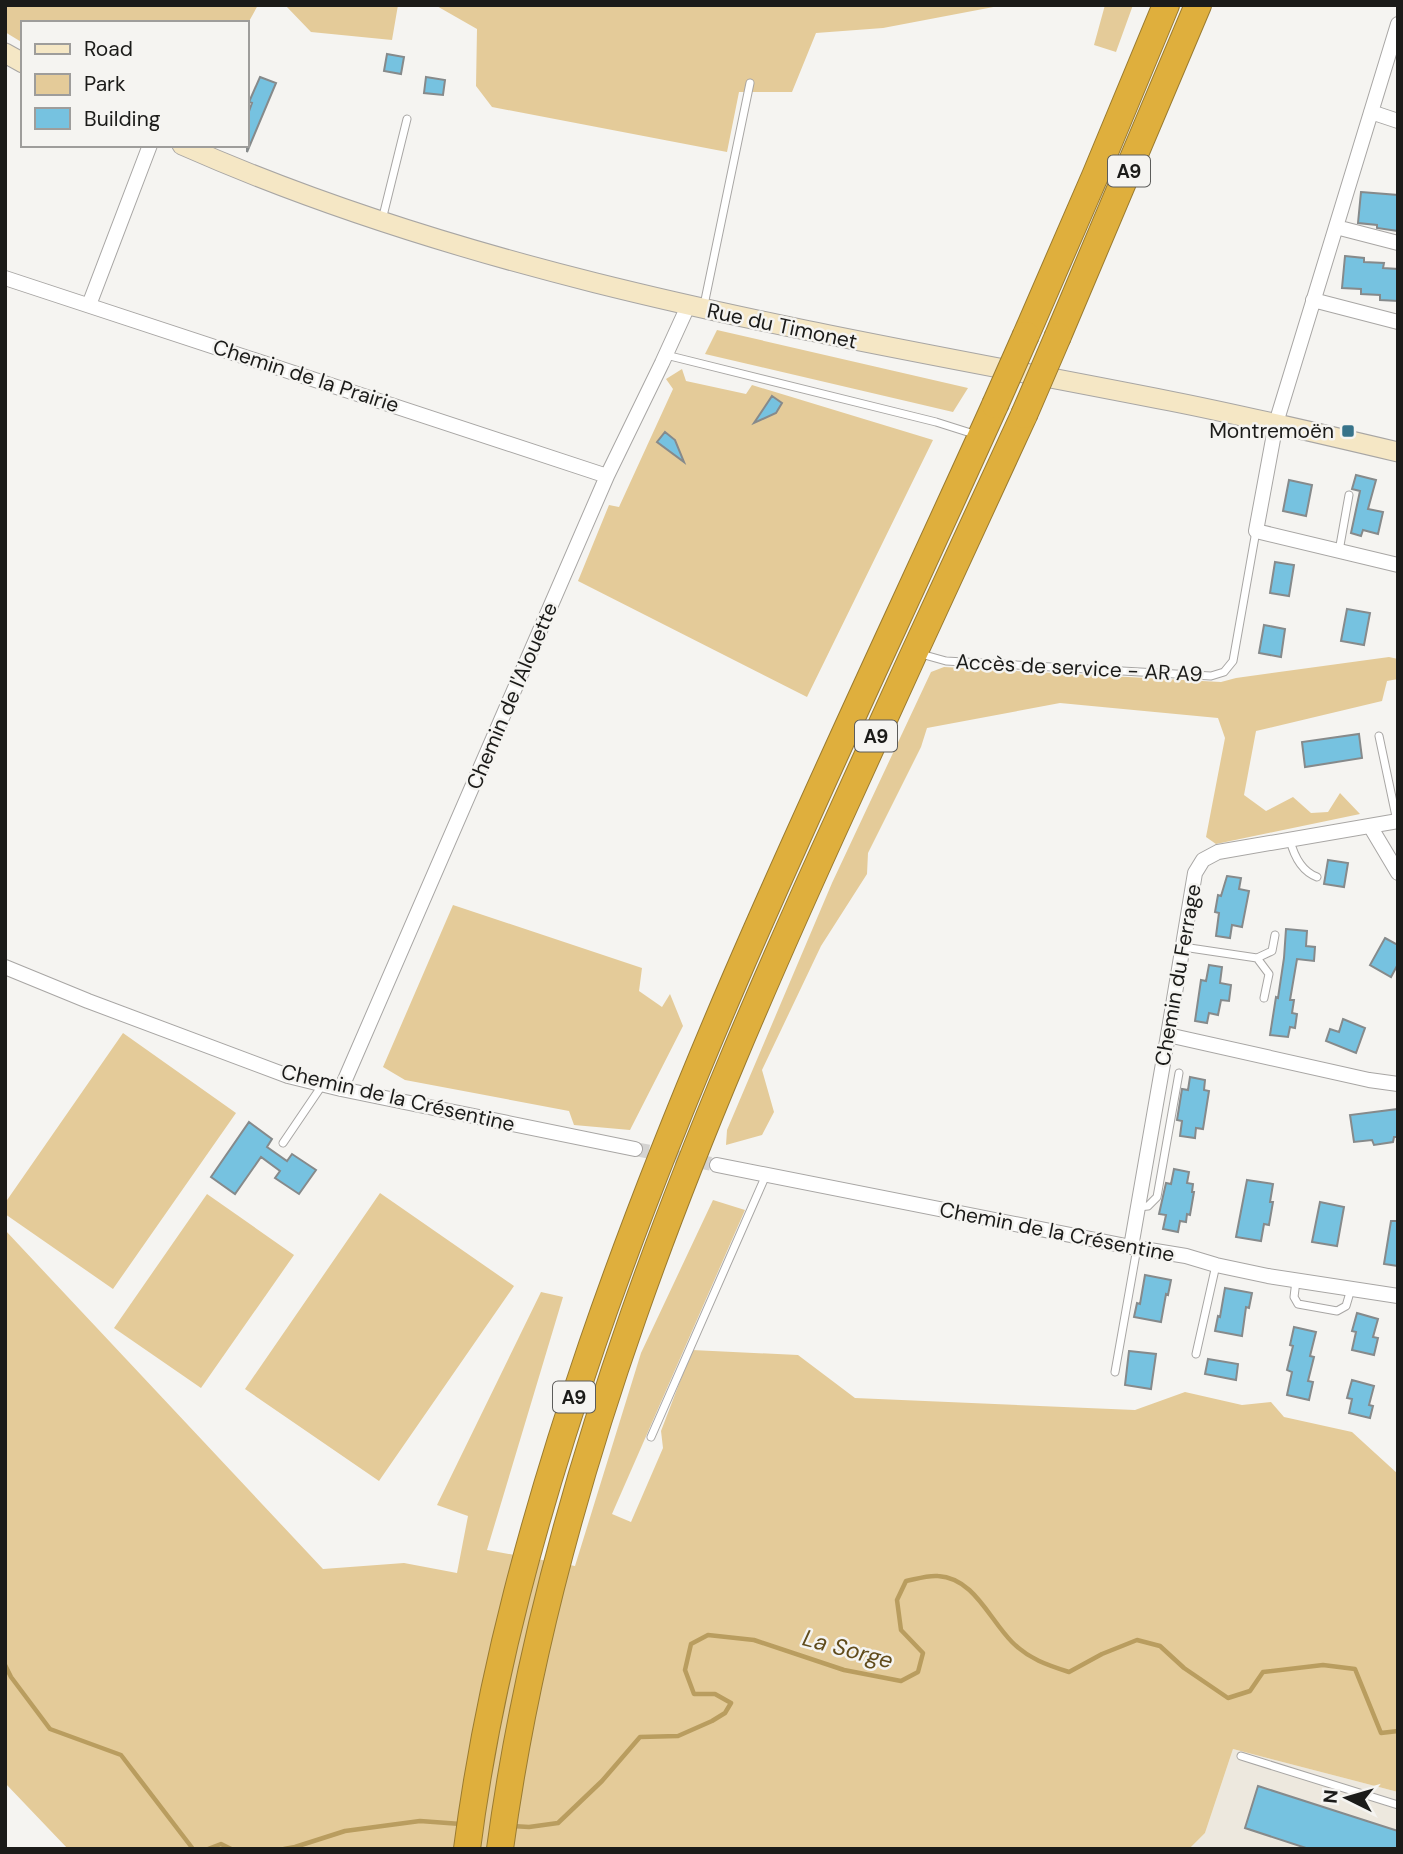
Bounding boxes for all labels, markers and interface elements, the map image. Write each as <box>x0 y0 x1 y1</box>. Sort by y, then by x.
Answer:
legend <box>21 21 248 147</box>
text: Road <box>84 35 133 63</box>
text: Park <box>84 70 126 98</box>
text: Building <box>84 105 161 133</box>
road number: A9 <box>1108 155 1150 186</box>
street label: Rue du Timonet <box>704 296 860 356</box>
street label: Chemin de la Prairie <box>209 333 403 419</box>
place label: Montremoën <box>1209 417 1334 445</box>
marker: Montremoën <box>1340 423 1356 439</box>
street label: Chemin de l'Alouette <box>460 598 564 794</box>
street label: Accès de service - AR A9 <box>955 648 1203 688</box>
road number: A9 <box>855 720 897 751</box>
street label: Chemin du Ferrage <box>1148 882 1208 1068</box>
street label: Chemin de la Crésentine <box>278 1057 518 1139</box>
street label: Chemin de la Crésentine <box>937 1195 1177 1269</box>
road number: A9 <box>553 1382 595 1413</box>
water label: La Sorge <box>800 1623 896 1675</box>
north arrow <box>1312 1763 1382 1833</box>
text: N <box>1318 1789 1344 1805</box>

